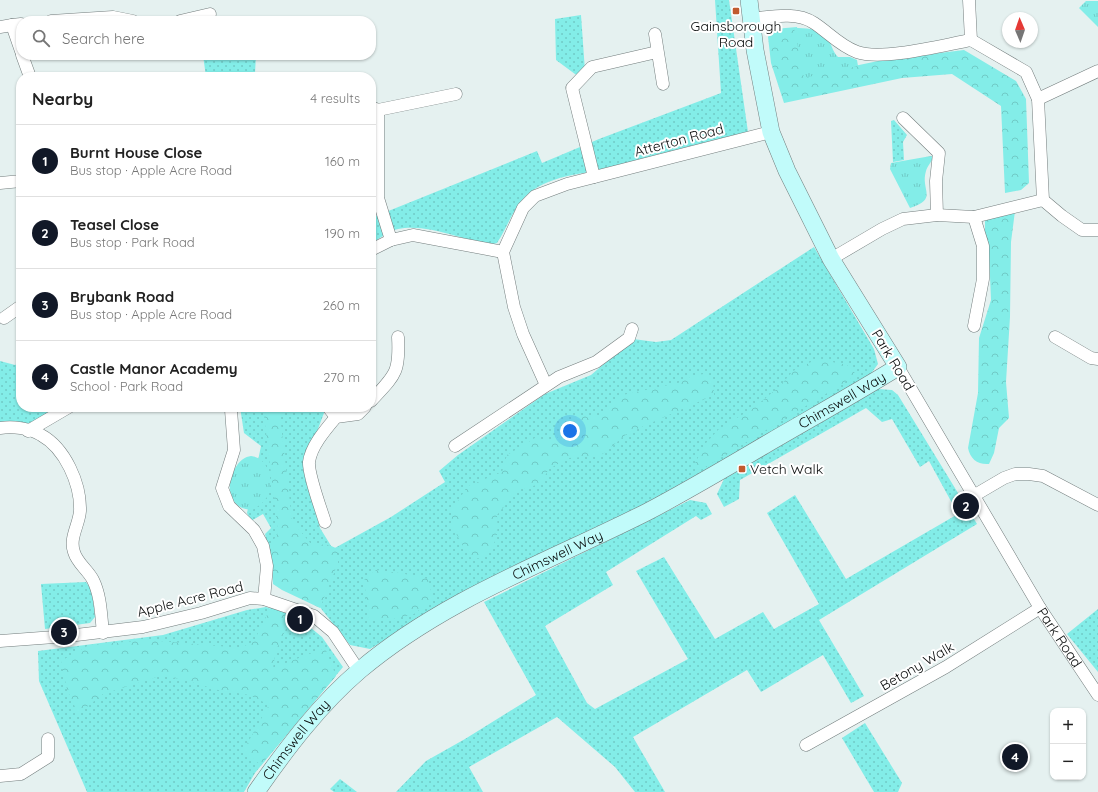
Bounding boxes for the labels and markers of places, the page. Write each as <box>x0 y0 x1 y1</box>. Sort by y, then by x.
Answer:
marker: Gainsborough Road <box>731 6 741 16</box>
place label: Gainsborough Road <box>690 17 782 51</box>
place label: Vetch Walk <box>750 460 823 478</box>
marker: Vetch Walk <box>737 464 747 474</box>
pin: 2 <box>953 491 979 521</box>
pin: 1 <box>287 604 313 634</box>
pin: 3 <box>51 617 77 647</box>
pin: 4 <box>1002 742 1028 772</box>

